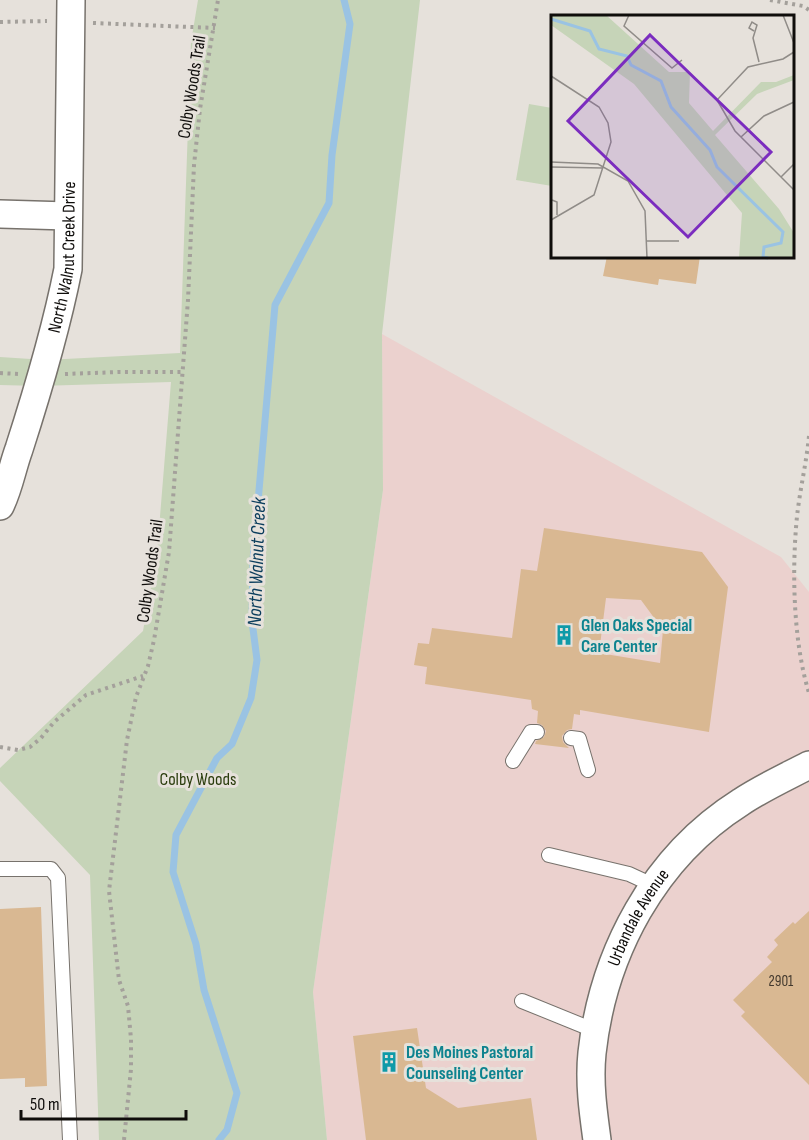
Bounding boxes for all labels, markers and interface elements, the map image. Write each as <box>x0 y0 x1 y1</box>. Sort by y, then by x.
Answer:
inset map <box>551 15 794 258</box>
street label: Colby Woods Trail <box>173 34 211 140</box>
street label: North Walnut Creek Drive <box>43 181 79 335</box>
water label: North Walnut Creek <box>243 497 271 627</box>
street label: Colby Woods Trail <box>132 518 168 624</box>
place label: Glen Oaks Special Care Center <box>581 615 692 657</box>
building icon: Glen Oaks Special Care Center <box>552 623 576 647</box>
park label: Colby Woods <box>160 769 236 790</box>
street label: Urbandale Avenue <box>603 864 673 969</box>
house number: 2901 <box>769 972 794 991</box>
place label: Des Moines Pastoral Counseling Center <box>406 1042 533 1084</box>
building icon: Des Moines Pastoral Counseling Center <box>377 1050 401 1074</box>
scale bar <box>21 1083 186 1121</box>
text: 50 m <box>30 1094 60 1115</box>

